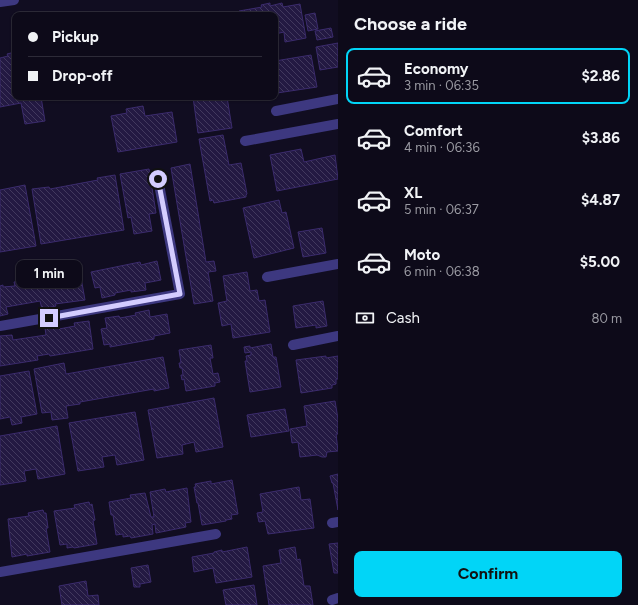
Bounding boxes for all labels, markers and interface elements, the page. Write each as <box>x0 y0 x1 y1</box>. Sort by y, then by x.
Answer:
text: Choose a ride <box>354 13 467 35</box>
text: Pickup <box>52 28 99 46</box>
icon: car <box>356 58 392 94</box>
text: Economy <box>404 60 469 78</box>
text: Drop-off <box>52 67 113 85</box>
text: $2.86 <box>581 67 620 85</box>
text: 3 min · 06:35 <box>404 78 479 93</box>
icon: car <box>356 120 392 156</box>
text: Comfort <box>404 122 463 140</box>
text: $3.86 <box>582 129 620 147</box>
text: 4 min · 06:36 <box>404 140 480 155</box>
route start <box>149 170 167 188</box>
icon: car <box>356 182 392 218</box>
text: XL <box>404 184 422 202</box>
text: $4.87 <box>581 191 620 209</box>
text: 5 min · 06:37 <box>404 202 479 217</box>
icon: car <box>356 244 392 280</box>
text: Moto <box>404 246 440 264</box>
text: $5.00 <box>580 253 620 271</box>
callout: 1 min <box>16 260 82 288</box>
text: 6 min · 06:38 <box>404 264 480 279</box>
text: 1 min <box>34 266 64 281</box>
icon: cash <box>354 307 376 329</box>
route end <box>40 309 58 327</box>
text: Cash <box>386 309 420 327</box>
text: 80 m <box>591 311 622 326</box>
button: Confirm <box>354 551 622 597</box>

